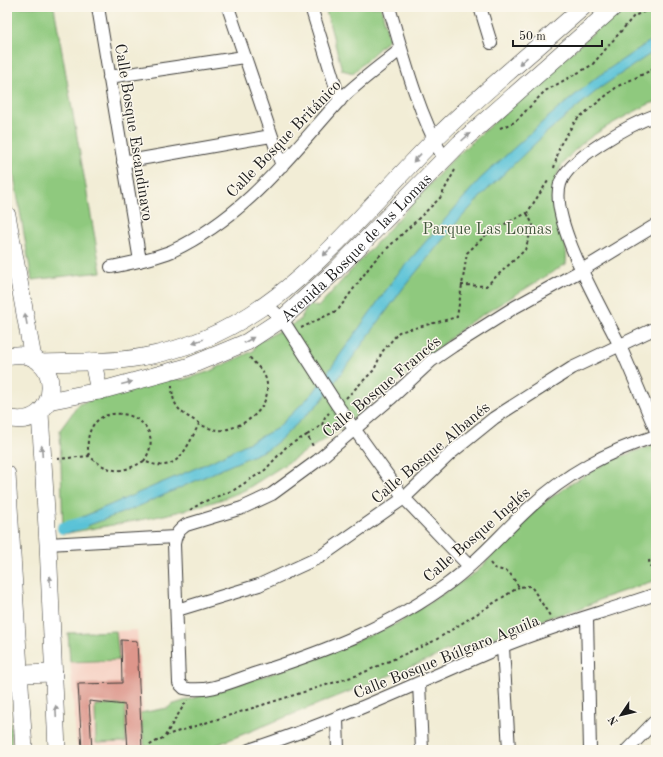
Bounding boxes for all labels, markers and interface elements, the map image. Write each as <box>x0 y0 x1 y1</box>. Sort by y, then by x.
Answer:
scale bar <box>513 22 602 48</box>
text: 50 m <box>519 30 546 43</box>
street label: Calle Bosque Escandinavo <box>111 43 155 222</box>
one-way arrow <box>517 56 528 65</box>
street label: Calle Bosque Británico <box>224 77 345 201</box>
one-way arrow <box>461 132 471 142</box>
one-way arrow <box>412 153 422 163</box>
street label: Avenida Bosque de las Lomas <box>278 171 436 326</box>
park label: Parque Las Lomas <box>422 222 552 238</box>
one-way arrow <box>322 248 333 257</box>
one-way arrow <box>23 313 29 325</box>
street label: Calle Bosque Francés <box>320 334 444 441</box>
one-way arrow <box>243 336 255 343</box>
one-way arrow <box>192 338 204 344</box>
one-way arrow <box>121 380 133 386</box>
street label: Calle Bosque Albanés <box>369 399 494 508</box>
one-way arrow <box>38 445 45 457</box>
street label: Calle Bosque Inglés <box>421 485 534 586</box>
one-way arrow <box>46 575 53 587</box>
street label: Calle Bosque Búlgaro Aguila <box>352 613 542 703</box>
north arrow <box>601 695 641 735</box>
one-way arrow <box>52 705 59 717</box>
text: N <box>607 713 621 726</box>

